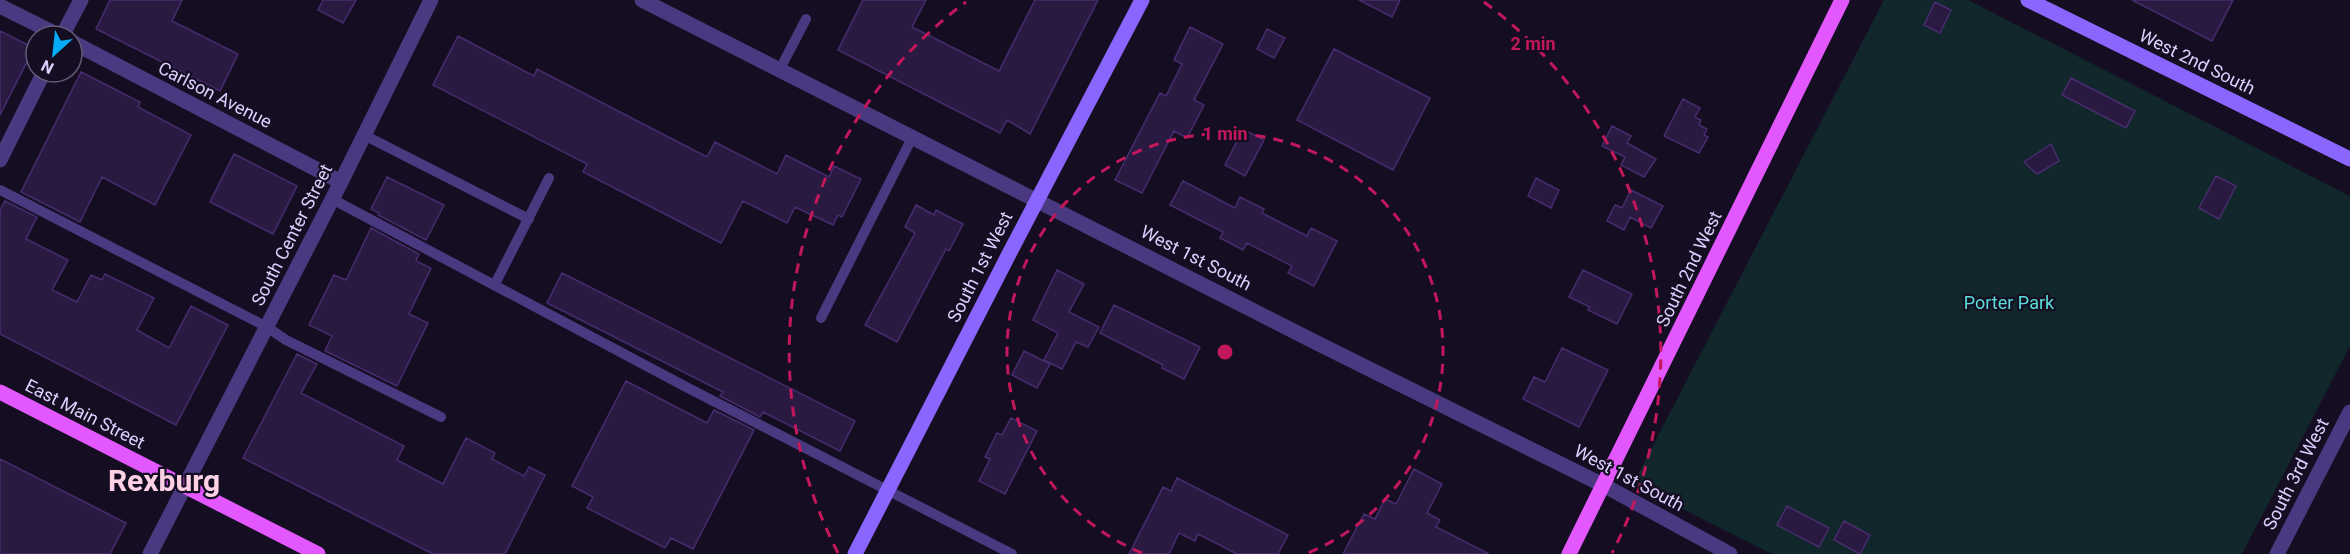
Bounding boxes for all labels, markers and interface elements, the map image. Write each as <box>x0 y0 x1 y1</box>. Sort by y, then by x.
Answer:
north arrow <box>24 24 84 84</box>
street label: West 2nd South <box>2136 24 2259 99</box>
text: 2 min <box>1510 33 1556 54</box>
text: N <box>38 56 57 78</box>
street label: Carlson Avenue <box>155 57 276 132</box>
text: 1 min <box>1202 123 1248 144</box>
street label: South Center Street <box>247 160 336 309</box>
street label: South 2nd West <box>1651 207 1726 330</box>
street label: South 1st West <box>943 208 1016 326</box>
street label: West 1st South <box>1137 221 1255 294</box>
park label: Porter Park <box>1964 292 2055 313</box>
centre of rings <box>1215 342 1235 362</box>
street label: East Main Street <box>22 374 149 453</box>
street label: South 3rd West <box>2258 414 2333 533</box>
street label: West 1st South <box>1571 440 1688 515</box>
district label: Rexburg <box>108 463 220 498</box>

